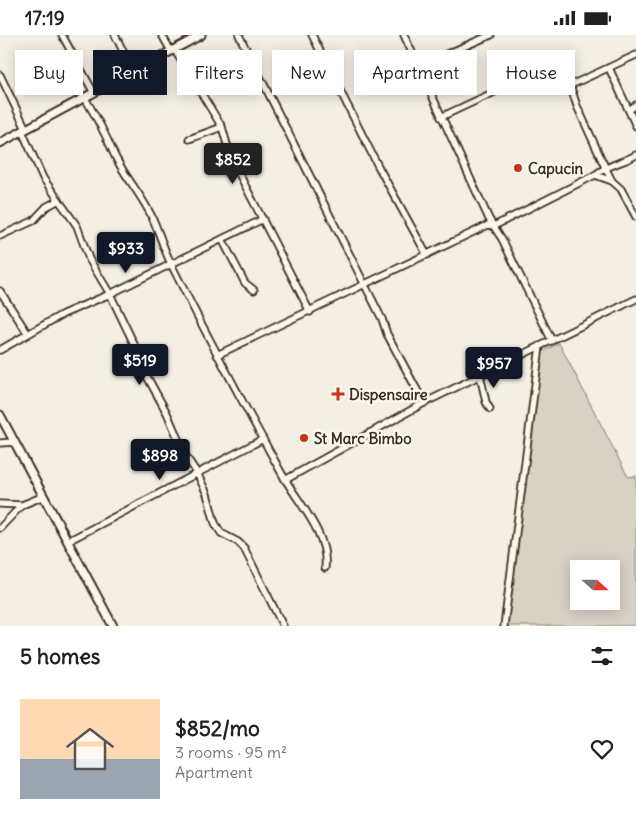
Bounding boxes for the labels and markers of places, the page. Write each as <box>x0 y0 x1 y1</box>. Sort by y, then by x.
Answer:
pin: $852 <box>203 143 263 185</box>
place label: Capucin <box>528 159 584 179</box>
marker: Capucin <box>512 162 524 174</box>
pin: $933 <box>96 231 156 274</box>
pin: $519 <box>110 343 170 386</box>
pin: $957 <box>464 347 524 389</box>
place label: Dispensaire <box>349 385 428 405</box>
marker: Dispensaire <box>331 387 345 401</box>
place label: St Marc Bimbo <box>314 429 412 448</box>
marker: St Marc Bimbo <box>298 432 310 444</box>
pin: $898 <box>130 439 190 481</box>

